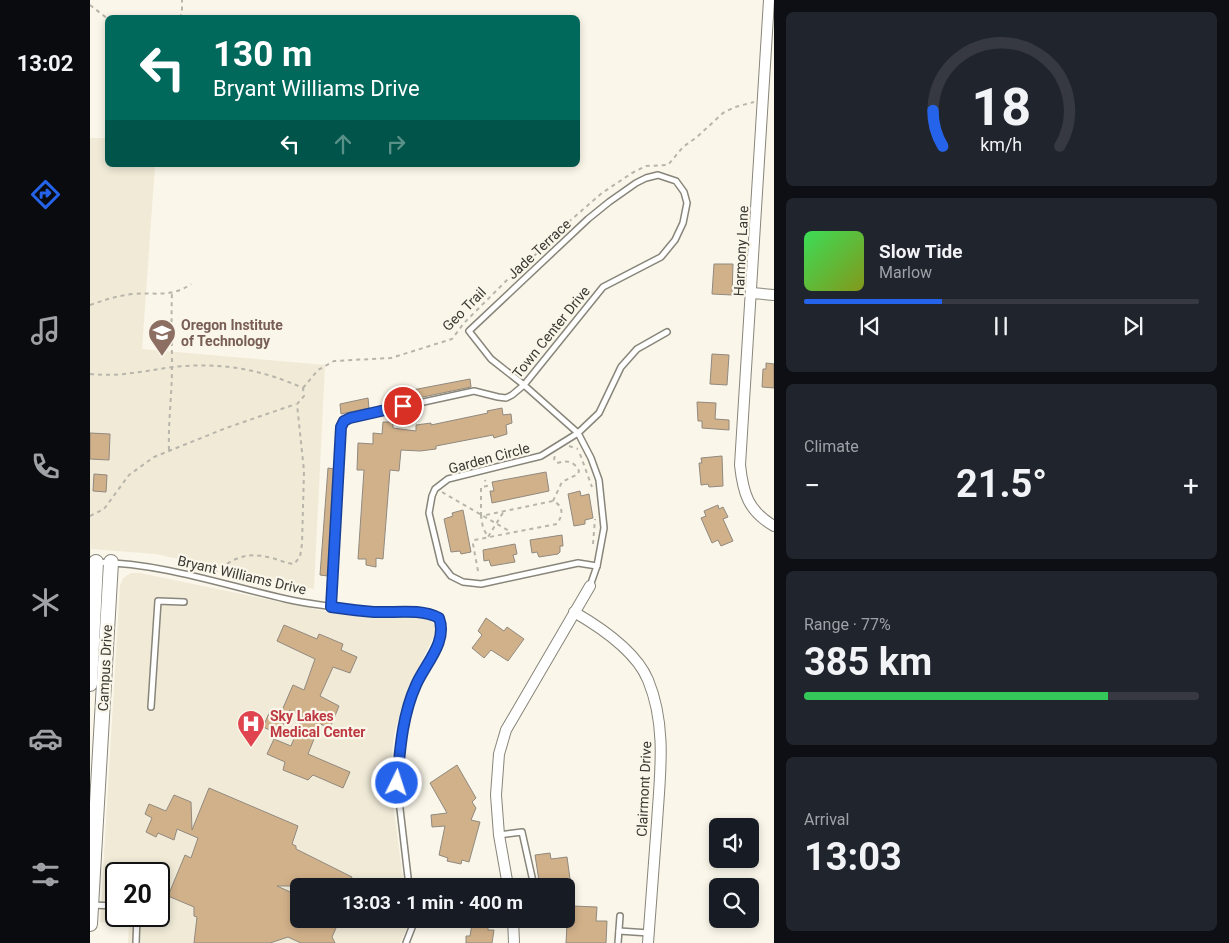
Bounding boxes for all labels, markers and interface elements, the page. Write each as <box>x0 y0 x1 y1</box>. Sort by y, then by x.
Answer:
text: 130 m <box>213 34 312 75</box>
icon: left <box>130 35 195 100</box>
text: 13:02 <box>17 51 73 76</box>
text: Bryant Williams Drive <box>213 76 420 101</box>
text: 18 <box>972 77 1031 138</box>
icon: left <box>276 130 304 158</box>
icon: ahead <box>329 130 357 158</box>
icon: right <box>382 130 410 158</box>
text: km/h <box>981 134 1022 155</box>
icon: directions <box>28 177 63 212</box>
street label: Harmony Lane <box>731 205 751 297</box>
street label: Jade Terrace <box>504 216 574 282</box>
text: Slow Tide <box>879 240 962 263</box>
text: Marlow <box>879 263 932 282</box>
street label: Town Center Drive <box>509 283 593 381</box>
street label: Geo Trail <box>439 284 489 334</box>
icon: previous <box>856 312 884 340</box>
icon: pause <box>987 312 1015 340</box>
icon: next <box>1119 312 1147 340</box>
icon: music <box>28 313 63 348</box>
place label: Oregon Institute of Technology <box>181 317 283 349</box>
school or university icon: Oregon Institute of Technology <box>147 318 177 357</box>
pin <box>382 385 424 427</box>
icon: arrive <box>389 392 417 420</box>
text: Climate <box>804 437 859 456</box>
street label: Garden Circle <box>447 439 531 477</box>
icon: phone <box>28 449 63 484</box>
text: 21.5° <box>956 462 1047 506</box>
text: − <box>804 469 820 502</box>
text: + <box>1183 469 1199 502</box>
street label: Bryant Williams Drive <box>176 552 308 598</box>
icon: climate <box>28 585 63 620</box>
text: Range · 77% <box>804 615 891 634</box>
street label: Campus Drive <box>95 624 115 712</box>
text: 385 km <box>804 640 932 684</box>
place label: Sky Lakes Medical Center <box>270 708 365 740</box>
hospital icon: Sky Lakes Medical Center <box>236 709 266 748</box>
icon: car <box>28 721 63 756</box>
street label: Clairmont Drive <box>634 741 654 837</box>
position arrow <box>370 756 422 808</box>
text: Arrival <box>804 810 849 829</box>
map controls <box>709 818 759 928</box>
button: sound <box>709 818 759 868</box>
text: 13:03 <box>804 835 902 879</box>
icon: filters <box>28 857 63 892</box>
speed limit sign: 20 <box>105 862 170 927</box>
button: search <box>709 878 759 928</box>
text: 13:03 · 1 min · 400 m <box>342 891 523 914</box>

